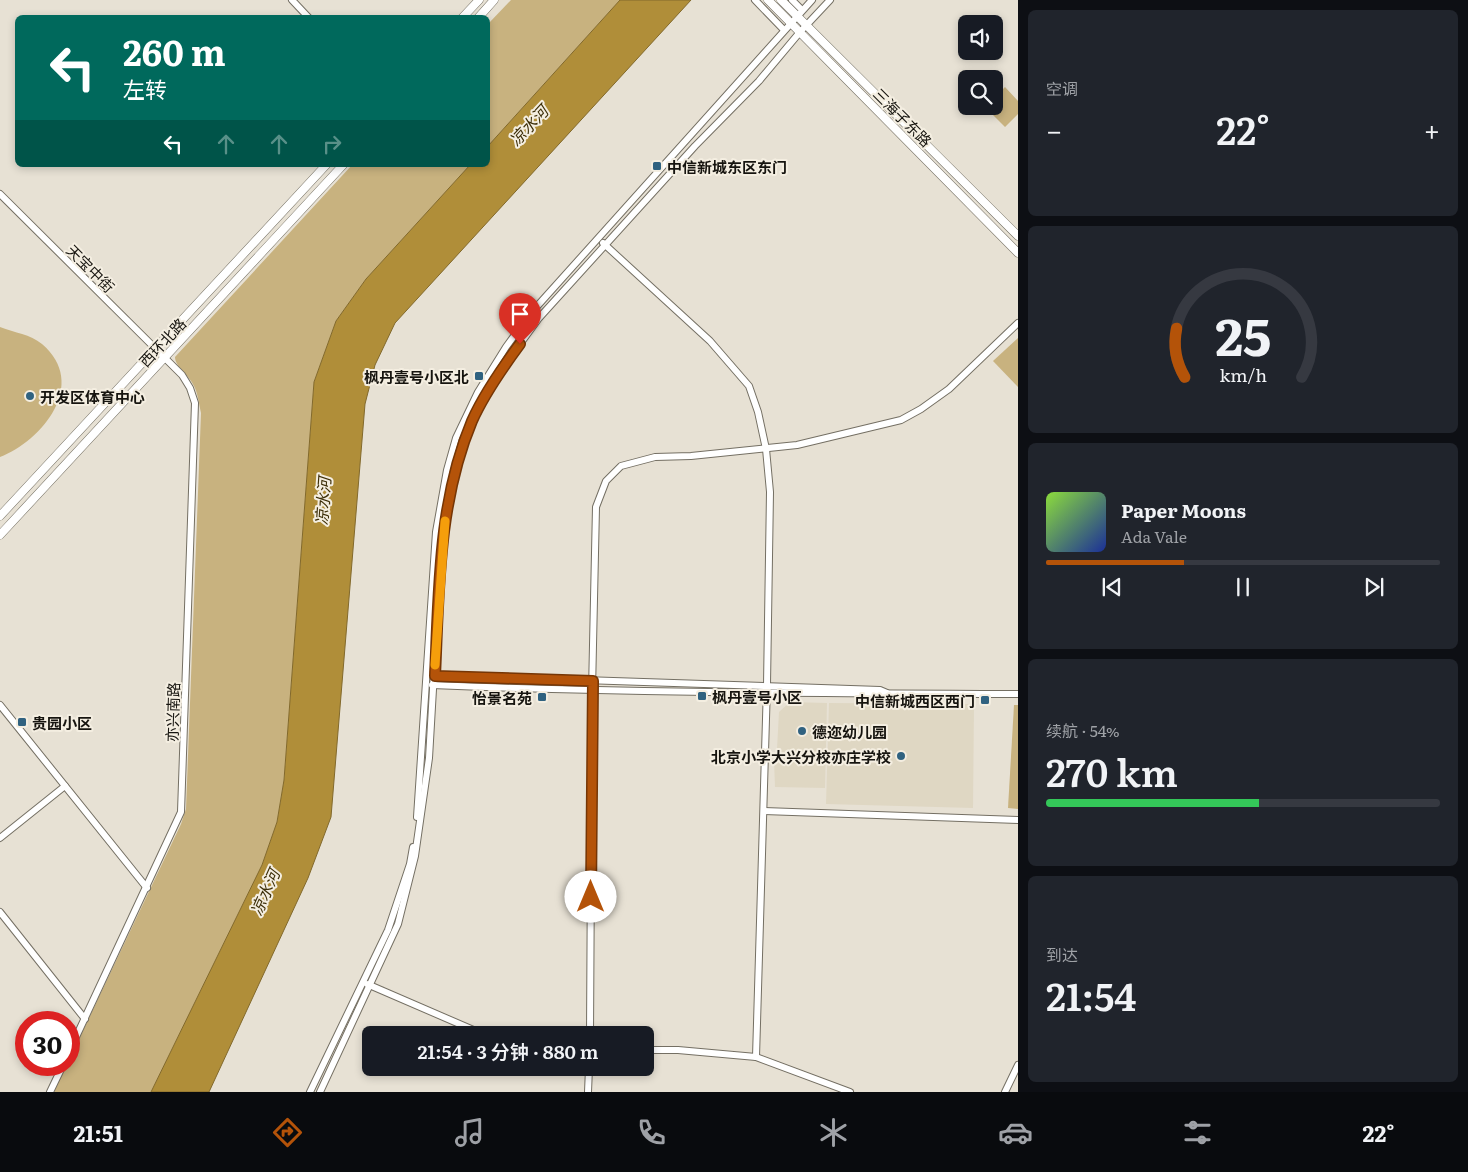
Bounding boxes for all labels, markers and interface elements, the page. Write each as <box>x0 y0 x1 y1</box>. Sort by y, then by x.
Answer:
map controls <box>958 15 1003 115</box>
button: sound <box>958 15 1003 60</box>
text: 260 m <box>123 25 226 77</box>
icon: left <box>40 35 105 100</box>
button: search <box>958 70 1003 115</box>
text: 左转 <box>123 72 167 105</box>
text: 空调 <box>1046 76 1078 100</box>
street label: 三海子东路 <box>868 82 938 152</box>
water label: 凉水河 <box>503 97 555 151</box>
text: 22° <box>1216 100 1270 157</box>
text: − <box>1046 108 1062 150</box>
text: + <box>1424 108 1440 150</box>
icon: left <box>159 130 187 158</box>
icon: ahead <box>212 130 240 158</box>
icon: ahead <box>265 130 293 158</box>
icon: right <box>318 130 346 158</box>
place label: 中信新城东区东门 <box>667 155 787 178</box>
marker: 中信新城东区东门 <box>651 160 663 172</box>
street label: 天宝中街 <box>62 239 120 297</box>
pin <box>499 293 541 344</box>
text: 25 <box>1215 295 1271 372</box>
icon: arrive <box>506 300 534 328</box>
street label: 西环北路 <box>133 312 191 372</box>
text: km/h <box>1219 361 1267 388</box>
place label: 枫丹壹号小区北 <box>364 365 469 388</box>
marker: 枫丹壹号小区北 <box>473 370 485 382</box>
place label: 开发区体育中心 <box>40 385 145 408</box>
marker: 开发区体育中心 <box>24 390 36 402</box>
water label: 凉水河 <box>308 473 336 526</box>
text: Paper Moons <box>1121 496 1246 524</box>
text: Ada Vale <box>1121 524 1187 548</box>
icon: previous <box>1098 573 1126 601</box>
icon: pause <box>1229 573 1257 601</box>
icon: next <box>1360 573 1388 601</box>
street label: 亦兴南路 <box>159 682 185 742</box>
place label: 枫丹壹号小区 <box>712 685 802 708</box>
place label: 怡景名苑 <box>472 686 532 709</box>
place label: 中信新城西区西门 <box>855 689 975 712</box>
marker: 枫丹壹号小区 <box>696 690 708 702</box>
marker: 怡景名苑 <box>536 691 548 703</box>
marker: 中信新城西区西门 <box>979 694 991 706</box>
place label: 贵园小区 <box>32 711 92 734</box>
marker: 贵园小区 <box>16 716 28 728</box>
text: 续航 · 54% <box>1046 718 1120 742</box>
place label: 德迩幼儿园 <box>812 720 887 743</box>
marker: 德迩幼儿园 <box>796 725 808 737</box>
text: 270 km <box>1046 742 1178 799</box>
place label: 北京小学大兴分校亦庄学校 <box>711 745 891 768</box>
marker: 北京小学大兴分校亦庄学校 <box>895 750 907 762</box>
water label: 凉水河 <box>243 862 286 919</box>
position arrow <box>564 870 616 922</box>
text: 到达 <box>1046 942 1078 966</box>
text: 21:54 <box>1046 966 1136 1023</box>
speed limit sign: 30 <box>15 1011 80 1076</box>
text: 21:54 · 3 分钟 · 880 m <box>418 1037 598 1065</box>
icon: directions <box>270 1115 305 1150</box>
icon: music <box>452 1115 487 1150</box>
icon: phone <box>634 1115 669 1150</box>
icon: climate <box>816 1115 851 1150</box>
icon: car <box>998 1115 1033 1150</box>
icon: filters <box>1180 1115 1215 1150</box>
text: 21:51 <box>74 1116 123 1149</box>
text: 22° <box>1363 1116 1394 1149</box>

